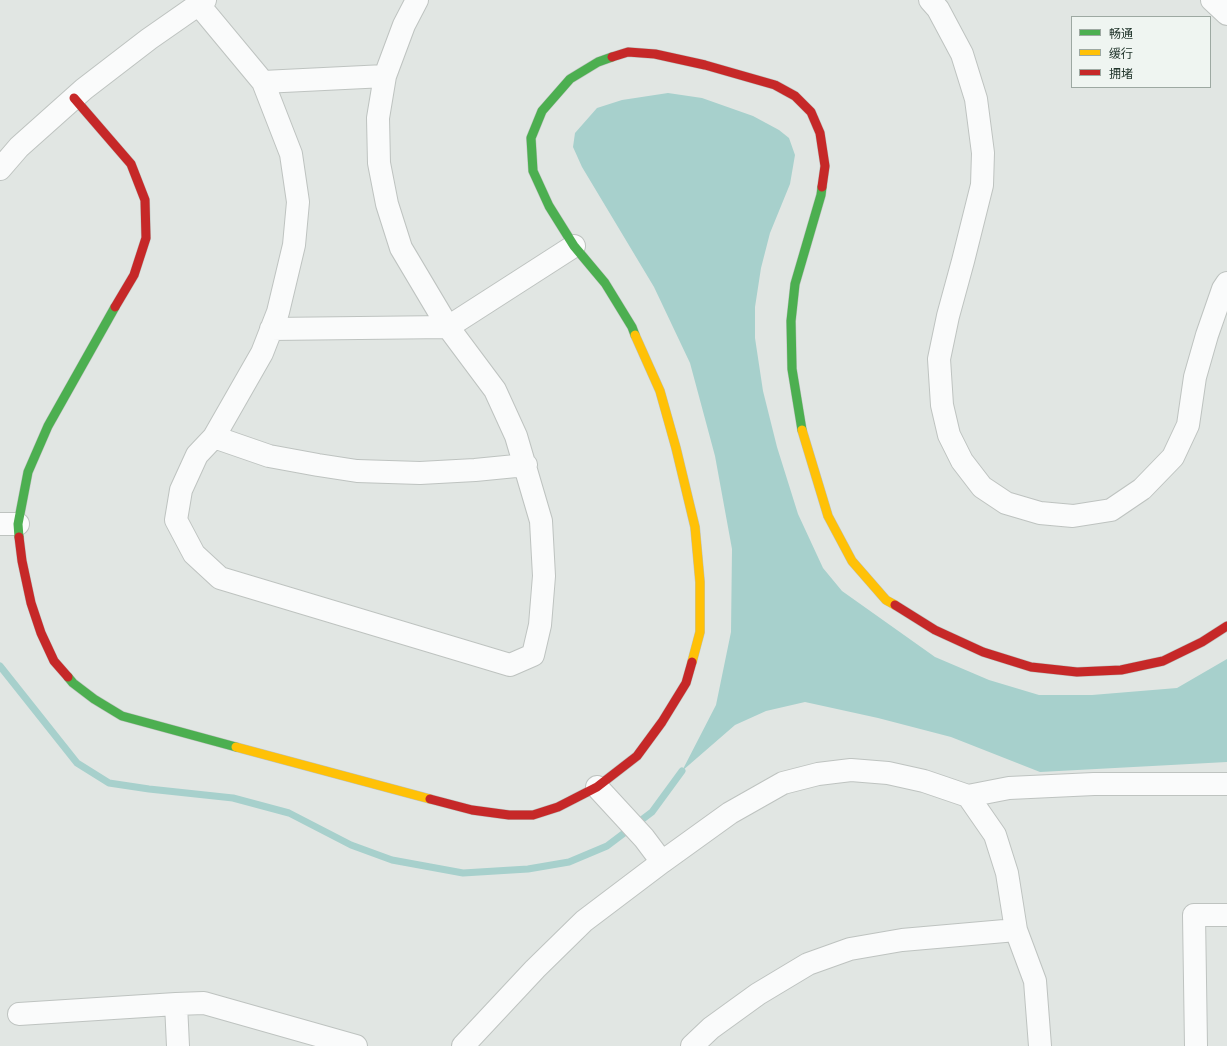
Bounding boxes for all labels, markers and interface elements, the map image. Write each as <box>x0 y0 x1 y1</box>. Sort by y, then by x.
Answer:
legend <box>1071 16 1211 88</box>
text: 畅通 <box>1109 27 1133 41</box>
text: 缓行 <box>1109 47 1133 61</box>
text: 拥堵 <box>1109 67 1133 81</box>

